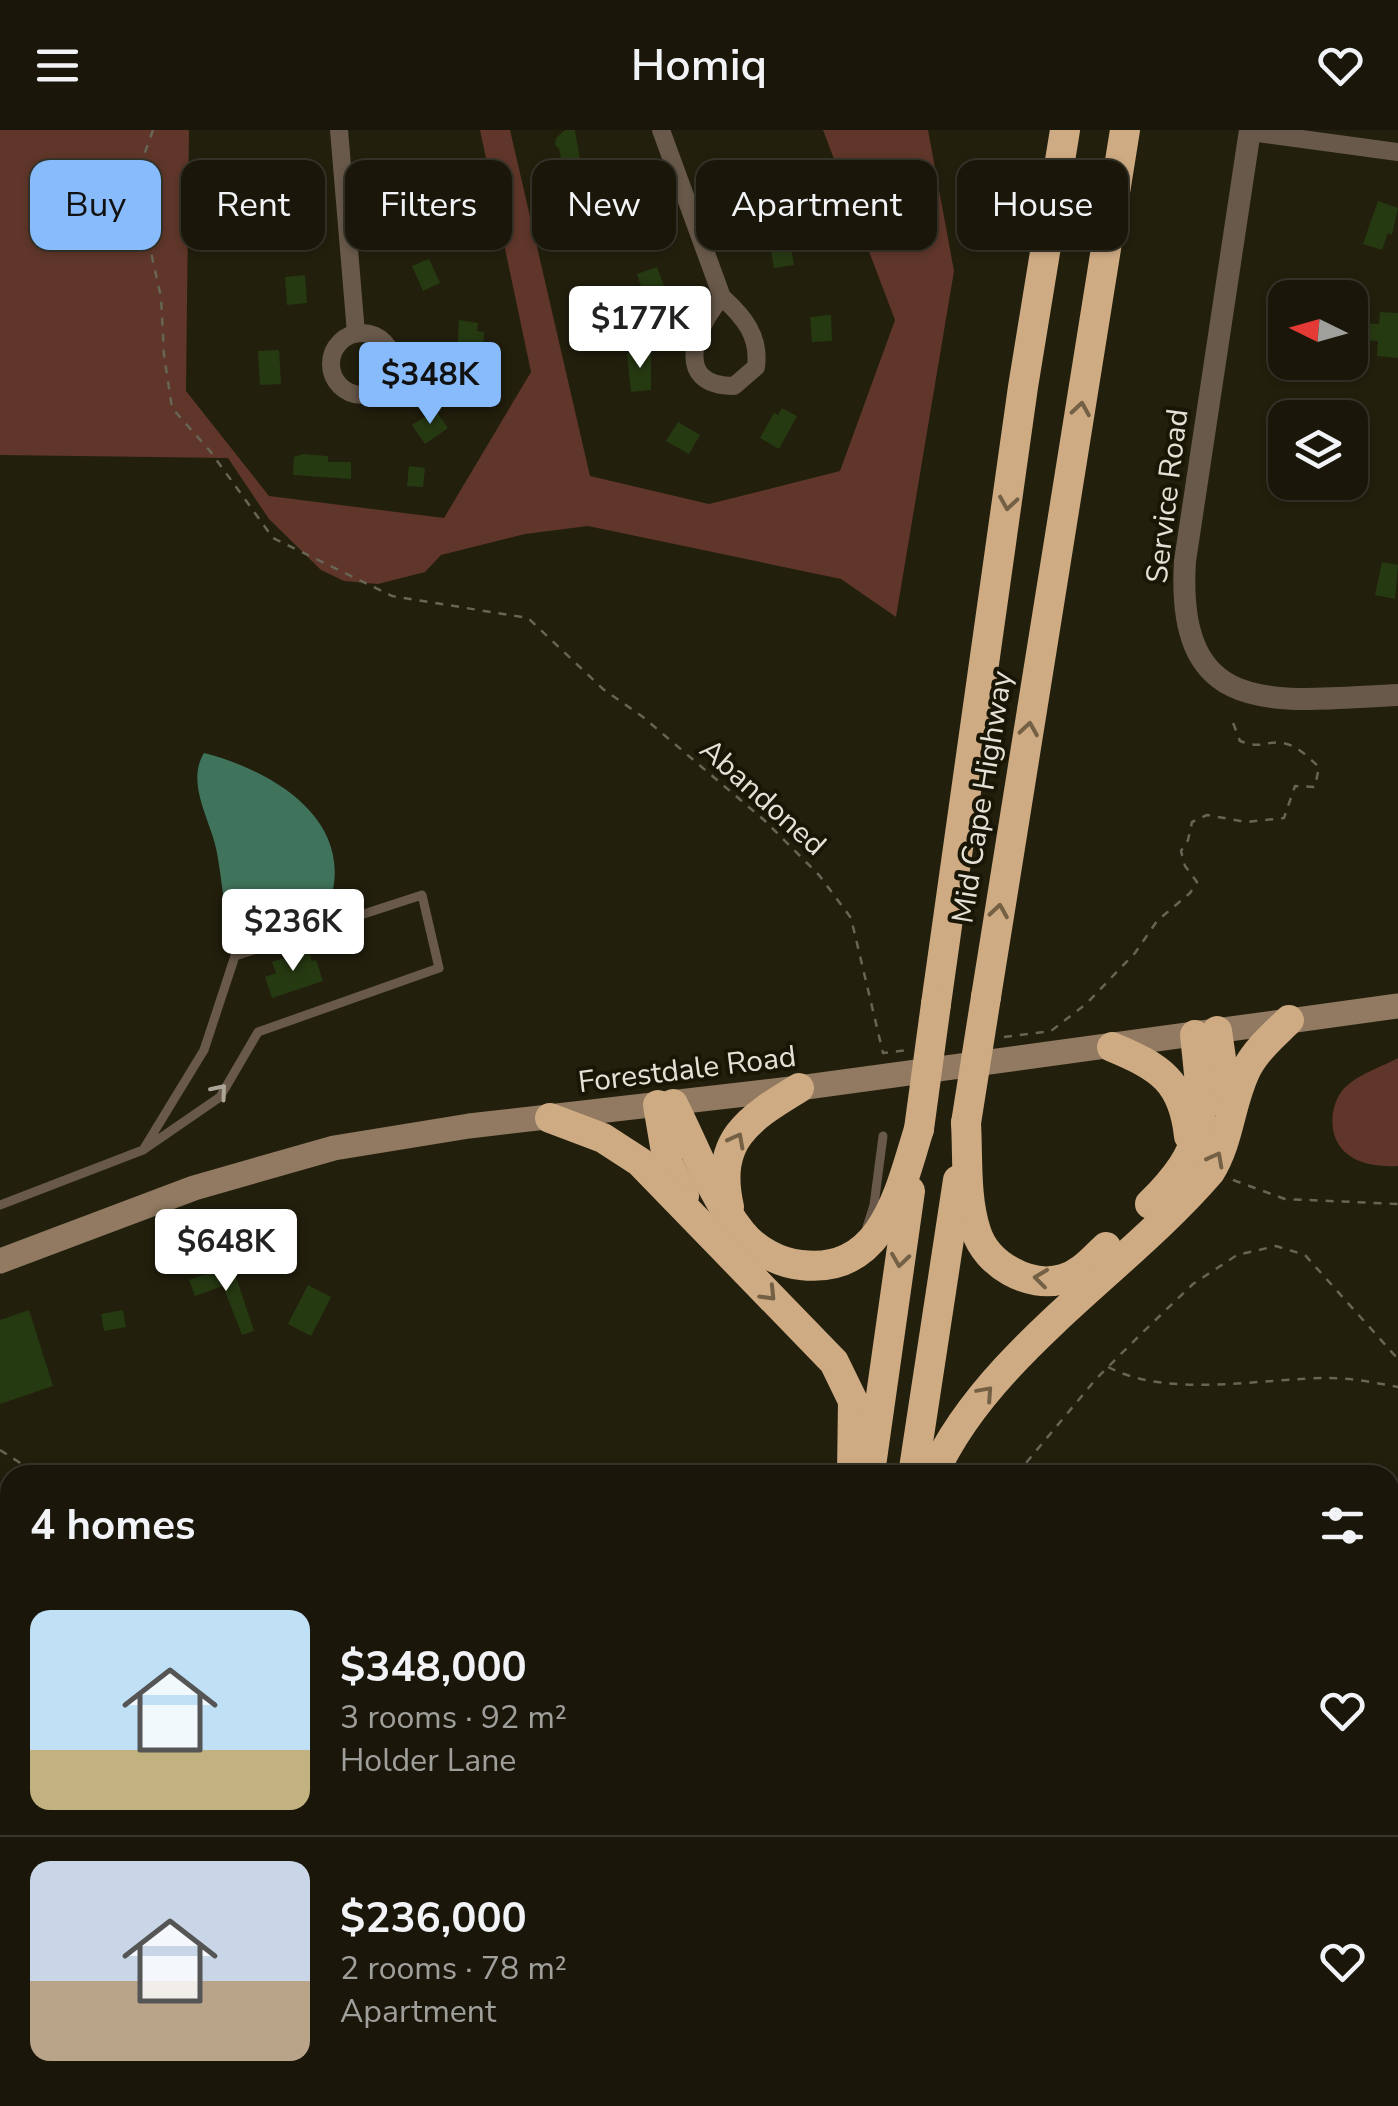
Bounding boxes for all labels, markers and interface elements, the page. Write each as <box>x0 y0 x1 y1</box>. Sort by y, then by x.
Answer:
text: Homiq <box>631 35 767 96</box>
icon: menu <box>30 38 85 93</box>
icon: heart <box>1313 38 1368 93</box>
chip: Buy <box>30 160 161 250</box>
chip: Rent <box>181 160 325 250</box>
chip: Filters <box>345 160 512 250</box>
chip: New <box>532 160 676 250</box>
chip: Apartment <box>696 160 937 250</box>
chip: House <box>957 160 1128 250</box>
north arrow <box>1268 280 1368 380</box>
map controls <box>1268 280 1368 500</box>
pin: $177K <box>570 286 710 371</box>
text: $177K <box>591 297 689 340</box>
pin: $348K <box>360 342 500 427</box>
text: $348K <box>381 353 479 396</box>
one-way arrow <box>1070 400 1091 417</box>
button: layers <box>1268 400 1368 500</box>
street label: Service Road <box>1136 406 1199 586</box>
one-way arrow <box>999 495 1020 511</box>
street label: Mid Cape Highway <box>942 667 1023 926</box>
one-way arrow <box>1017 721 1038 738</box>
street label: Abandoned <box>691 730 835 865</box>
pin: $236K <box>223 889 363 974</box>
text: $236K <box>244 900 342 943</box>
one-way arrow <box>988 903 1009 920</box>
street label: Forestdale Road <box>576 1036 798 1103</box>
one-way arrow <box>208 1085 226 1103</box>
one-way arrow <box>725 1132 744 1151</box>
one-way arrow <box>1203 1151 1223 1169</box>
pin: $648K <box>156 1209 296 1294</box>
text: $648K <box>177 1220 275 1263</box>
one-way arrow <box>890 1253 911 1269</box>
one-way arrow <box>1033 1268 1049 1289</box>
one-way arrow <box>757 1282 775 1300</box>
one-way arrow <box>974 1386 992 1405</box>
text: 4 homes <box>30 1497 195 1554</box>
icon: filters <box>1315 1498 1370 1553</box>
text: $348,000 <box>340 1639 527 1696</box>
icon: home <box>110 1650 230 1770</box>
icon: heart <box>1315 1683 1370 1738</box>
text: 3 rooms · 92 m² <box>340 1696 567 1739</box>
text: Holder Lane <box>340 1739 516 1782</box>
text: $236,000 <box>340 1890 527 1947</box>
icon: home <box>110 1901 230 2021</box>
icon: heart <box>1315 1934 1370 1989</box>
text: 2 rooms · 78 m² <box>340 1947 567 1990</box>
text: Apartment <box>340 1990 496 2033</box>

